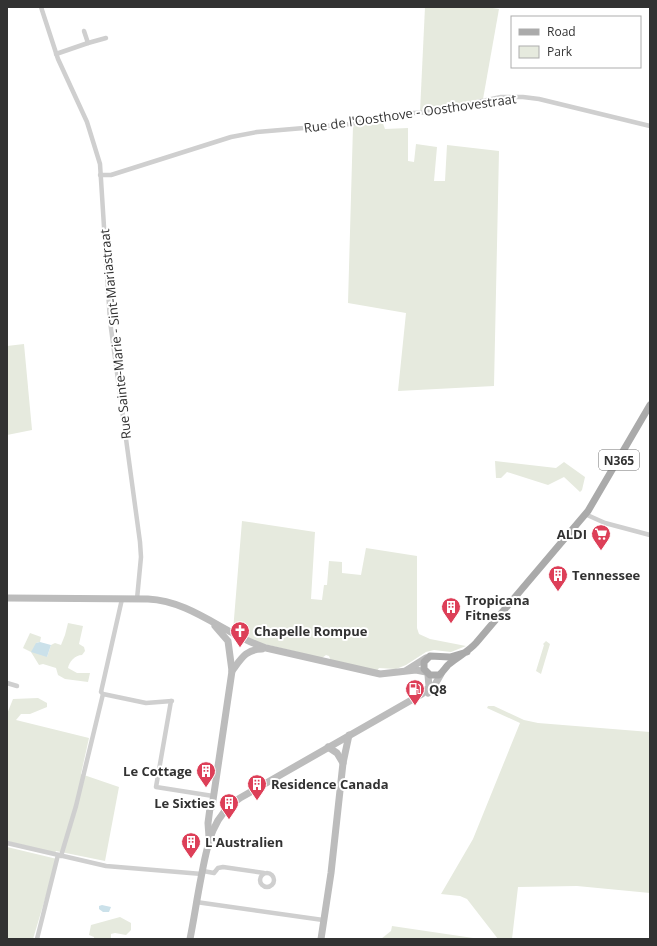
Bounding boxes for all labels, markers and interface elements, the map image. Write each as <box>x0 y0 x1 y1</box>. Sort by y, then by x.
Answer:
legend <box>511 16 641 68</box>
text: Road <box>547 23 576 40</box>
text: Park <box>547 43 573 60</box>
street label: Rue de l'Oosthove - Oosthovestraat <box>303 89 518 137</box>
street label: Rue Sainte-Marie - Sint-Mariastraat <box>95 228 135 440</box>
road number: N365 <box>599 450 639 470</box>
supermarket icon: ALDI <box>590 523 612 551</box>
place label: ALDI <box>557 525 587 543</box>
building icon: Tennessee <box>547 564 569 592</box>
place label: Tennessee <box>572 566 641 584</box>
place label: Tropicana Fitness <box>465 591 530 624</box>
building icon: Tropicana Fitness <box>440 596 462 624</box>
church icon: Chapelle Rompue <box>229 620 251 648</box>
place label: Chapelle Rompue <box>254 622 368 640</box>
fuel station icon: Q8 <box>404 678 426 706</box>
place label: Q8 <box>429 680 447 698</box>
building icon: Le Cottage <box>195 760 217 788</box>
place label: Le Cottage <box>123 762 192 780</box>
building icon: Residence Canada <box>246 773 268 801</box>
place label: Residence Canada <box>271 775 389 793</box>
building icon: Le Sixties <box>218 792 240 820</box>
place label: Le Sixties <box>154 794 215 812</box>
building icon: L'Australien <box>180 831 202 859</box>
place label: L'Australien <box>205 833 283 851</box>

